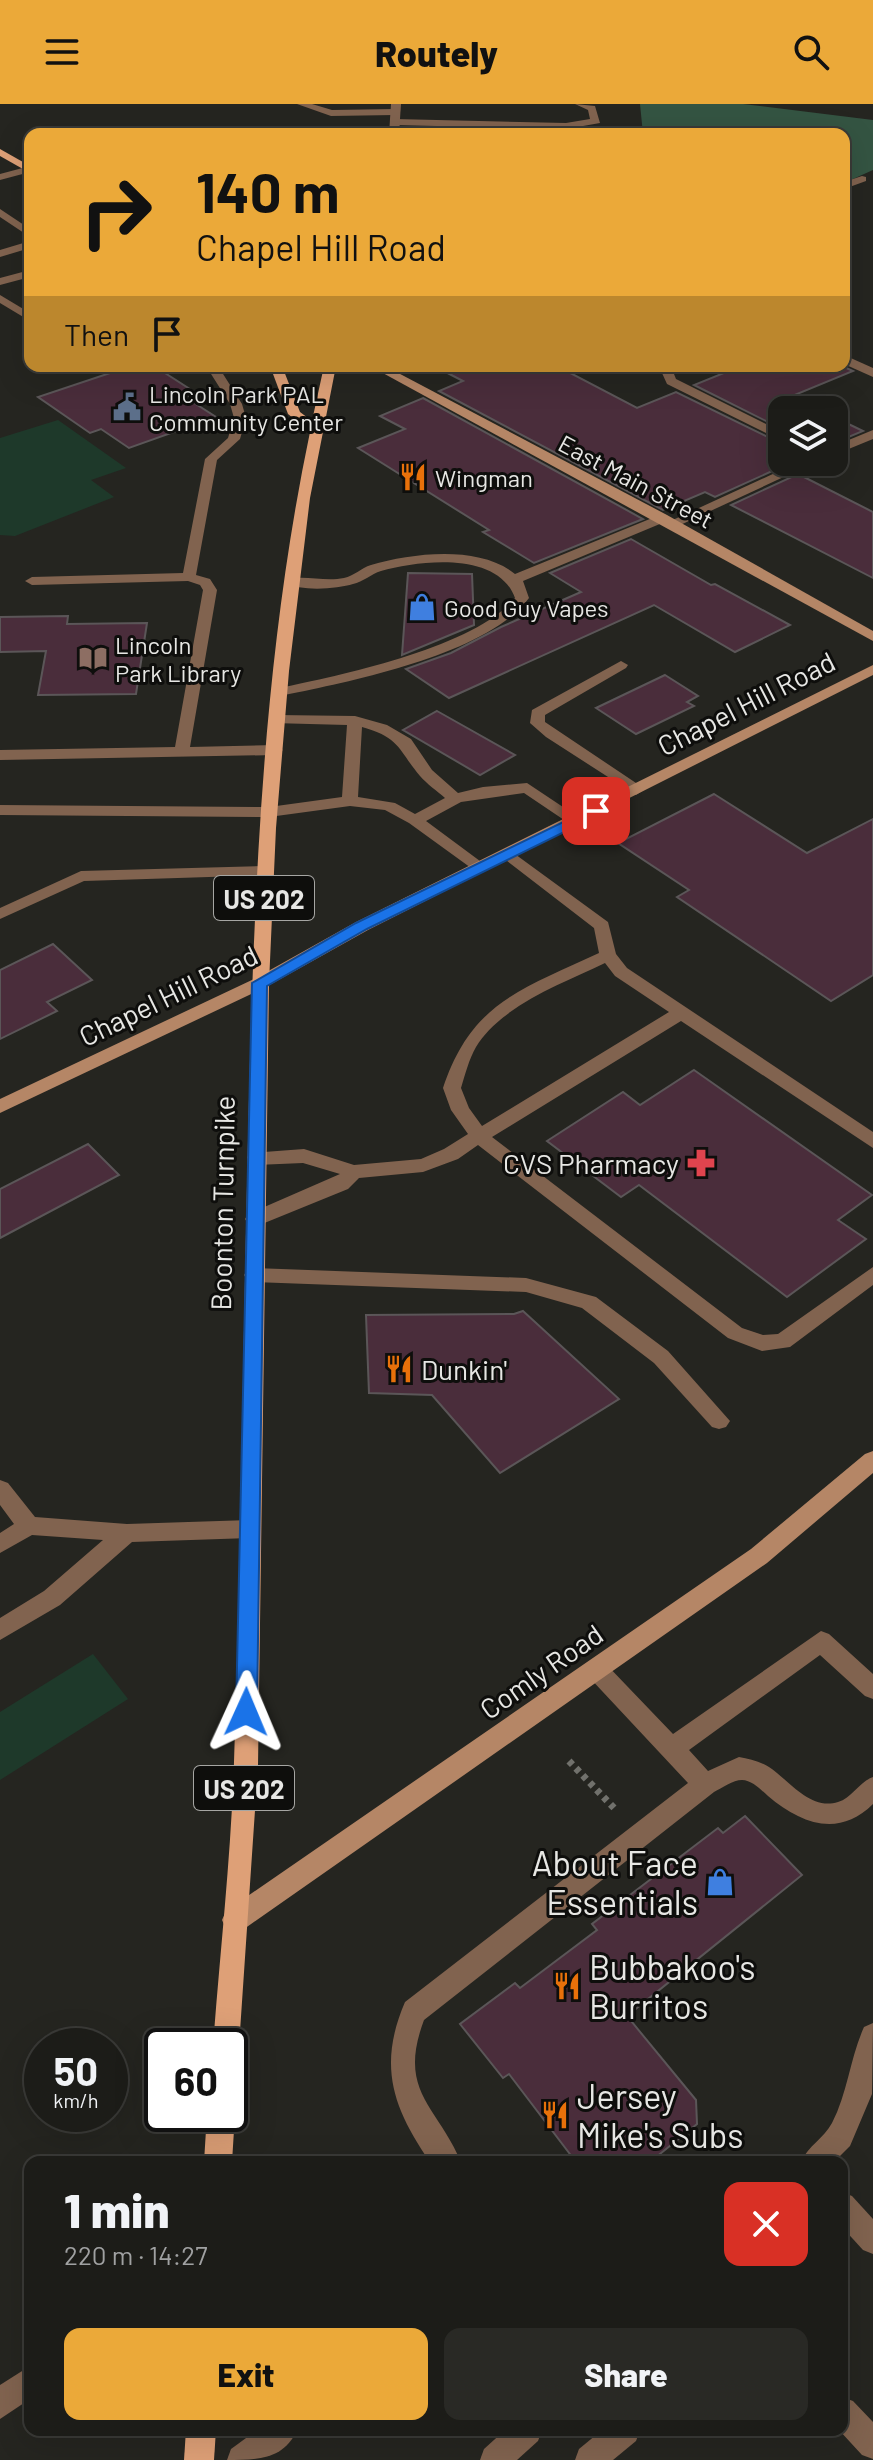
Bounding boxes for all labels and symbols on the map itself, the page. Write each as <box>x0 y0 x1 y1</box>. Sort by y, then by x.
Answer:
place label: Lincoln Park PAL Community Center <box>149 379 343 436</box>
public building icon: Lincoln Park PAL Community Center <box>112 392 142 422</box>
street label: East Main Street <box>554 428 718 534</box>
restaurant icon: Wingman <box>398 462 428 492</box>
place label: Wingman <box>435 463 533 492</box>
shop icon: Good Guy Vapes <box>407 592 437 622</box>
place label: Good Guy Vapes <box>444 593 609 622</box>
place label: Lincoln Park Library <box>115 630 241 687</box>
library icon: Lincoln Park Library <box>78 643 108 673</box>
street label: Chapel Hill Road <box>652 644 840 762</box>
pin <box>562 777 630 845</box>
road number: US 202 <box>214 876 314 920</box>
street label: Chapel Hill Road <box>73 937 263 1053</box>
street label: Boonton Turnpike <box>203 1095 241 1311</box>
place label: CVS Pharmacy <box>503 1146 679 1180</box>
pharmacy icon: CVS Pharmacy <box>686 1148 716 1178</box>
place label: Dunkin' <box>421 1352 507 1386</box>
restaurant icon: Dunkin' <box>384 1354 414 1384</box>
street label: Comly Road <box>473 1616 609 1726</box>
position arrow <box>204 1670 288 1754</box>
road number: US 202 <box>194 1766 294 1810</box>
place label: About Face Essentials <box>532 1842 698 1922</box>
shop icon: About Face Essentials <box>705 1867 735 1897</box>
place label: Bubbakoo's Burritos <box>589 1946 756 2026</box>
restaurant icon: Bubbakoo's Burritos <box>552 1971 582 2001</box>
speed limit sign: 60 <box>144 2028 248 2132</box>
place label: Jersey Mike's Subs <box>577 2075 744 2155</box>
restaurant icon: Jersey Mike's Subs <box>540 2100 570 2130</box>

